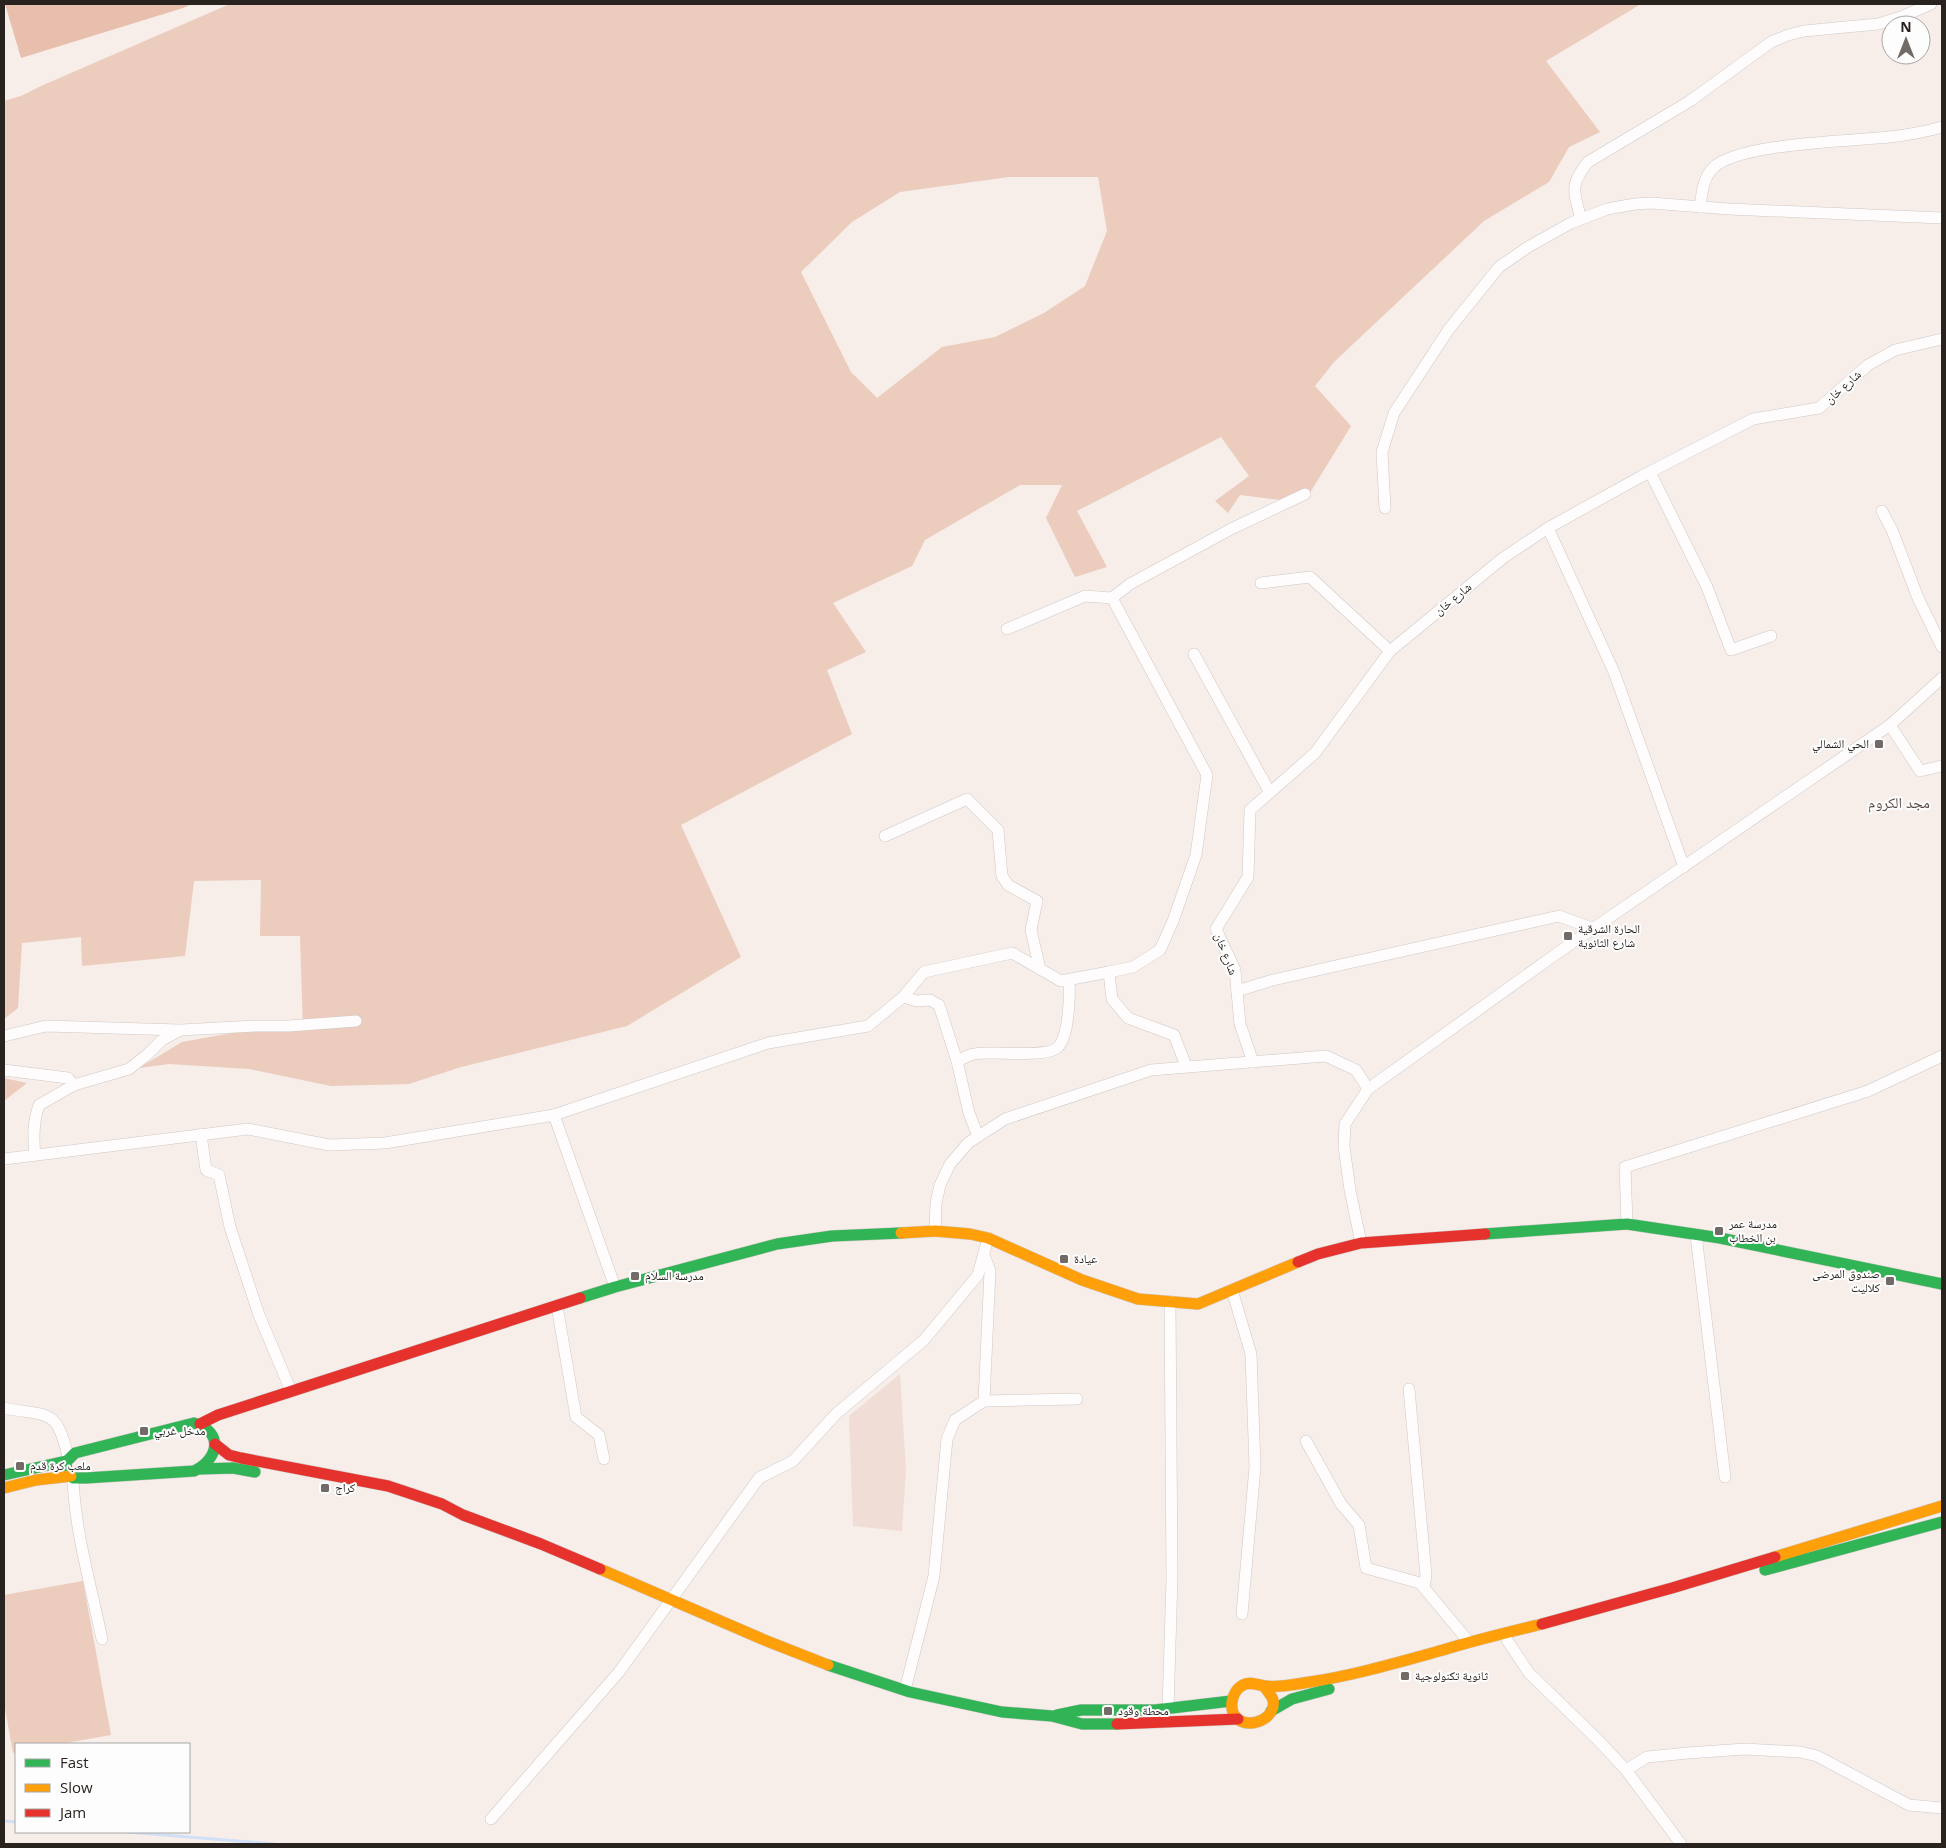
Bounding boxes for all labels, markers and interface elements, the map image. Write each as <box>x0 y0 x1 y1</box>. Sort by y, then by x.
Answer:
north arrow <box>1881 15 1931 65</box>
text: N <box>1900 17 1912 36</box>
street label: شارع خان <box>1821 366 1865 408</box>
street label: شارع خان <box>1430 578 1475 619</box>
place label: الحي الشمالي <box>1812 735 1869 754</box>
marker: الحي الشمالي <box>1873 738 1885 750</box>
district label: مجد الكروم <box>1868 792 1930 813</box>
place label: الحارة الشرقية شارع الثانوية <box>1578 920 1640 951</box>
street label: شارع خان <box>1211 930 1242 977</box>
marker: الحارة الشرقية شارع الثانوية <box>1562 930 1574 942</box>
place label: مدرسة عمر بن الخطاب <box>1728 1215 1777 1246</box>
marker: مدرسة عمر بن الخطاب <box>1713 1225 1725 1237</box>
place label: عيادة <box>1074 1250 1097 1267</box>
marker: عيادة <box>1058 1253 1070 1265</box>
place label: صندوق المرضى كلاليت <box>1812 1265 1880 1296</box>
place label: مدرسة السلام <box>645 1267 704 1284</box>
marker: مدرسة السلام <box>629 1270 641 1282</box>
marker: صندوق المرضى كلاليت <box>1884 1275 1896 1287</box>
place label: مدخل غربي <box>154 1422 205 1441</box>
marker: مدخل غربي <box>138 1425 150 1437</box>
place label: ملعب كرة قدم <box>30 1457 91 1474</box>
marker: ملعب كرة قدم <box>14 1460 26 1472</box>
place label: كراج <box>335 1479 355 1496</box>
marker: كراج <box>319 1482 331 1494</box>
place label: ثانوية تكنولوجية <box>1415 1667 1489 1684</box>
marker: ثانوية تكنولوجية <box>1399 1670 1411 1682</box>
place label: محطة وقود <box>1118 1702 1169 1719</box>
marker: محطة وقود <box>1102 1705 1114 1717</box>
legend <box>15 1743 190 1833</box>
text: Fast <box>60 1752 89 1772</box>
text: Slow <box>60 1777 93 1797</box>
text: Jam <box>58 1802 86 1822</box>

